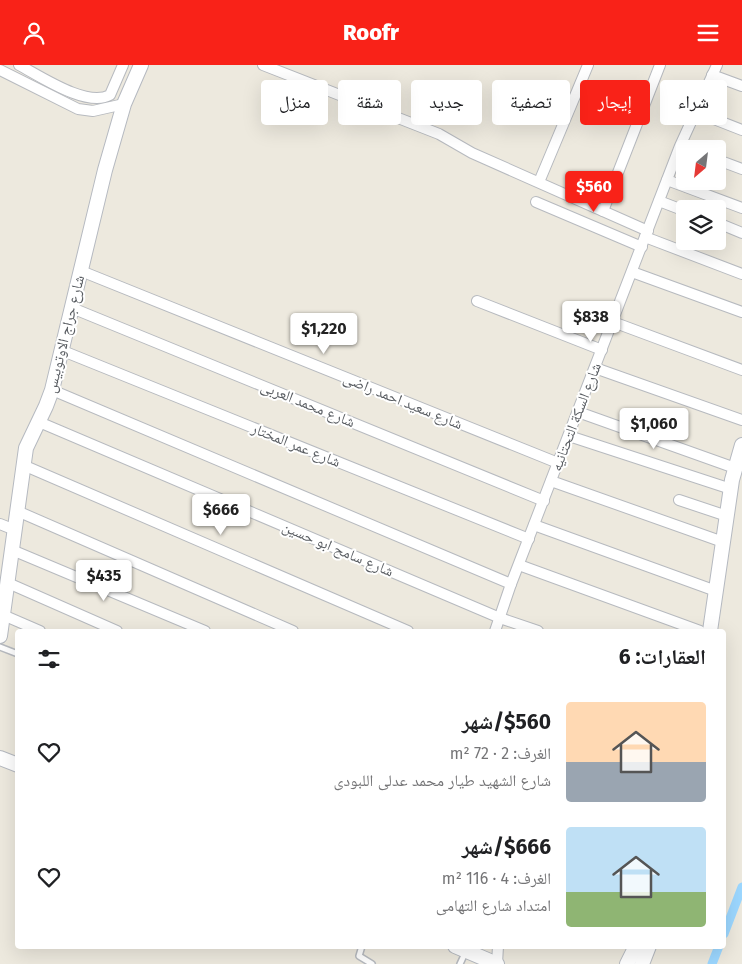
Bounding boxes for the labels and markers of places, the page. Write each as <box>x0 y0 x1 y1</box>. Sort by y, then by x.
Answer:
pin: $560 <box>564 171 624 213</box>
pin: $838 <box>561 301 621 343</box>
pin: $1,220 <box>283 313 365 355</box>
pin: $1,060 <box>613 407 695 450</box>
pin: $666 <box>191 493 251 536</box>
pin: $435 <box>74 559 134 602</box>

